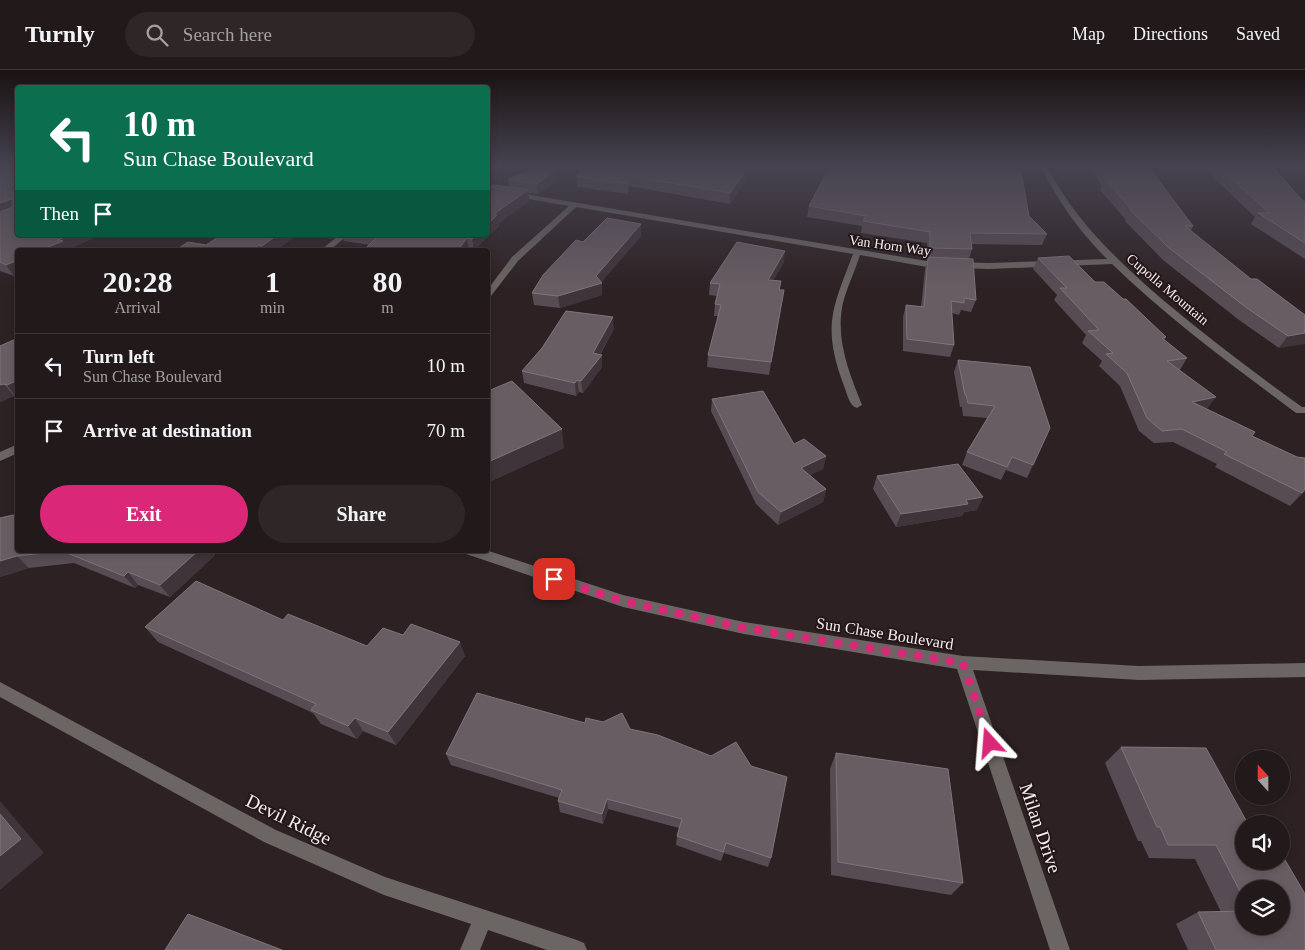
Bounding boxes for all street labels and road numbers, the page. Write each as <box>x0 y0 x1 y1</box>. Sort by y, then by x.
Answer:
street label: Van Horn Way <box>848 232 932 259</box>
street label: Cupolla Mountain <box>1124 251 1212 328</box>
street label: Sun Chase Boulevard <box>815 614 955 653</box>
street label: Milan Drive <box>1015 781 1066 876</box>
street label: Devil Ridge <box>243 790 335 849</box>

